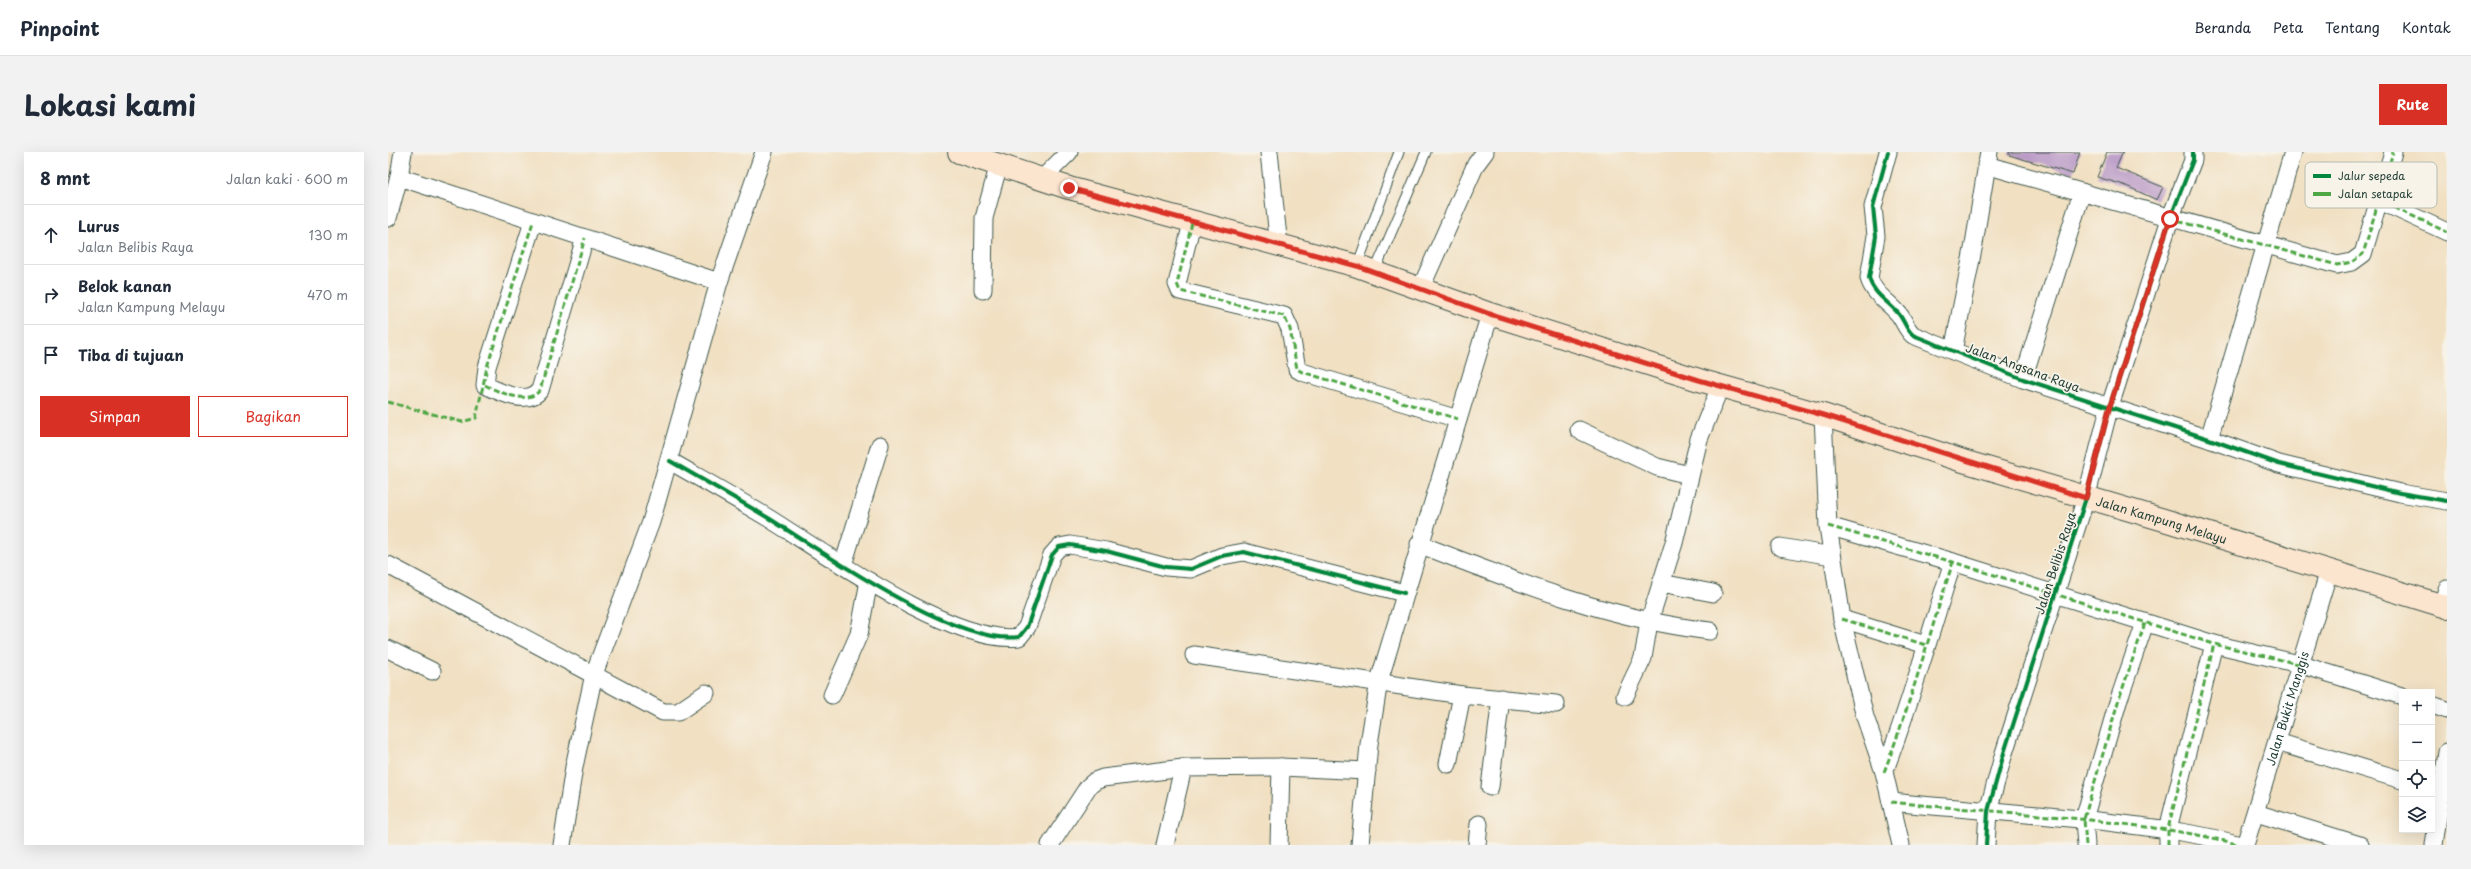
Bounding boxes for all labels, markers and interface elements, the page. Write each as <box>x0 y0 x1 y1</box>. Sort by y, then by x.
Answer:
text: Pinpoint <box>20 14 100 42</box>
text: Beranda <box>2194 17 2251 38</box>
text: Peta <box>2273 17 2303 38</box>
text: Tentang <box>2325 17 2380 38</box>
text: Kontak <box>2402 17 2451 38</box>
text: Lokasi kami <box>24 83 196 126</box>
button: Rute <box>2379 84 2447 125</box>
legend <box>2305 162 2437 208</box>
text: 8 mnt <box>40 165 91 191</box>
text: Jalur sepeda <box>2338 167 2405 184</box>
text: Jalan kaki · 600 m <box>226 169 348 188</box>
route end <box>1060 179 1078 197</box>
text: Jalan setapak <box>2338 185 2413 202</box>
route start <box>2161 210 2179 228</box>
text: Lurus <box>78 214 119 237</box>
icon: ahead <box>40 224 62 246</box>
text: 130 m <box>309 225 348 244</box>
text: Jalan Belibis Raya <box>78 237 193 256</box>
text: Belok kanan <box>78 274 172 297</box>
icon: right <box>40 284 62 306</box>
text: 470 m <box>307 285 348 304</box>
text: Jalan Kampung Melayu <box>78 297 225 316</box>
street label: Jalan Angsana Raya <box>1963 338 2083 396</box>
text: Tiba di tujuan <box>78 343 184 366</box>
icon: arrive <box>40 344 62 366</box>
button: Simpan <box>40 396 190 437</box>
button: Bagikan <box>198 396 348 437</box>
street label: Jalan Kampung Melayu <box>2094 492 2229 548</box>
street label: Jalan Belibis Raya <box>2030 509 2080 616</box>
street label: Jalan Bukit Manggis <box>2261 648 2313 768</box>
map controls <box>2399 689 2435 833</box>
button: + <box>2399 689 2435 725</box>
button: − <box>2399 725 2435 761</box>
button: locate <box>2399 761 2435 797</box>
button: layers <box>2399 797 2435 833</box>

